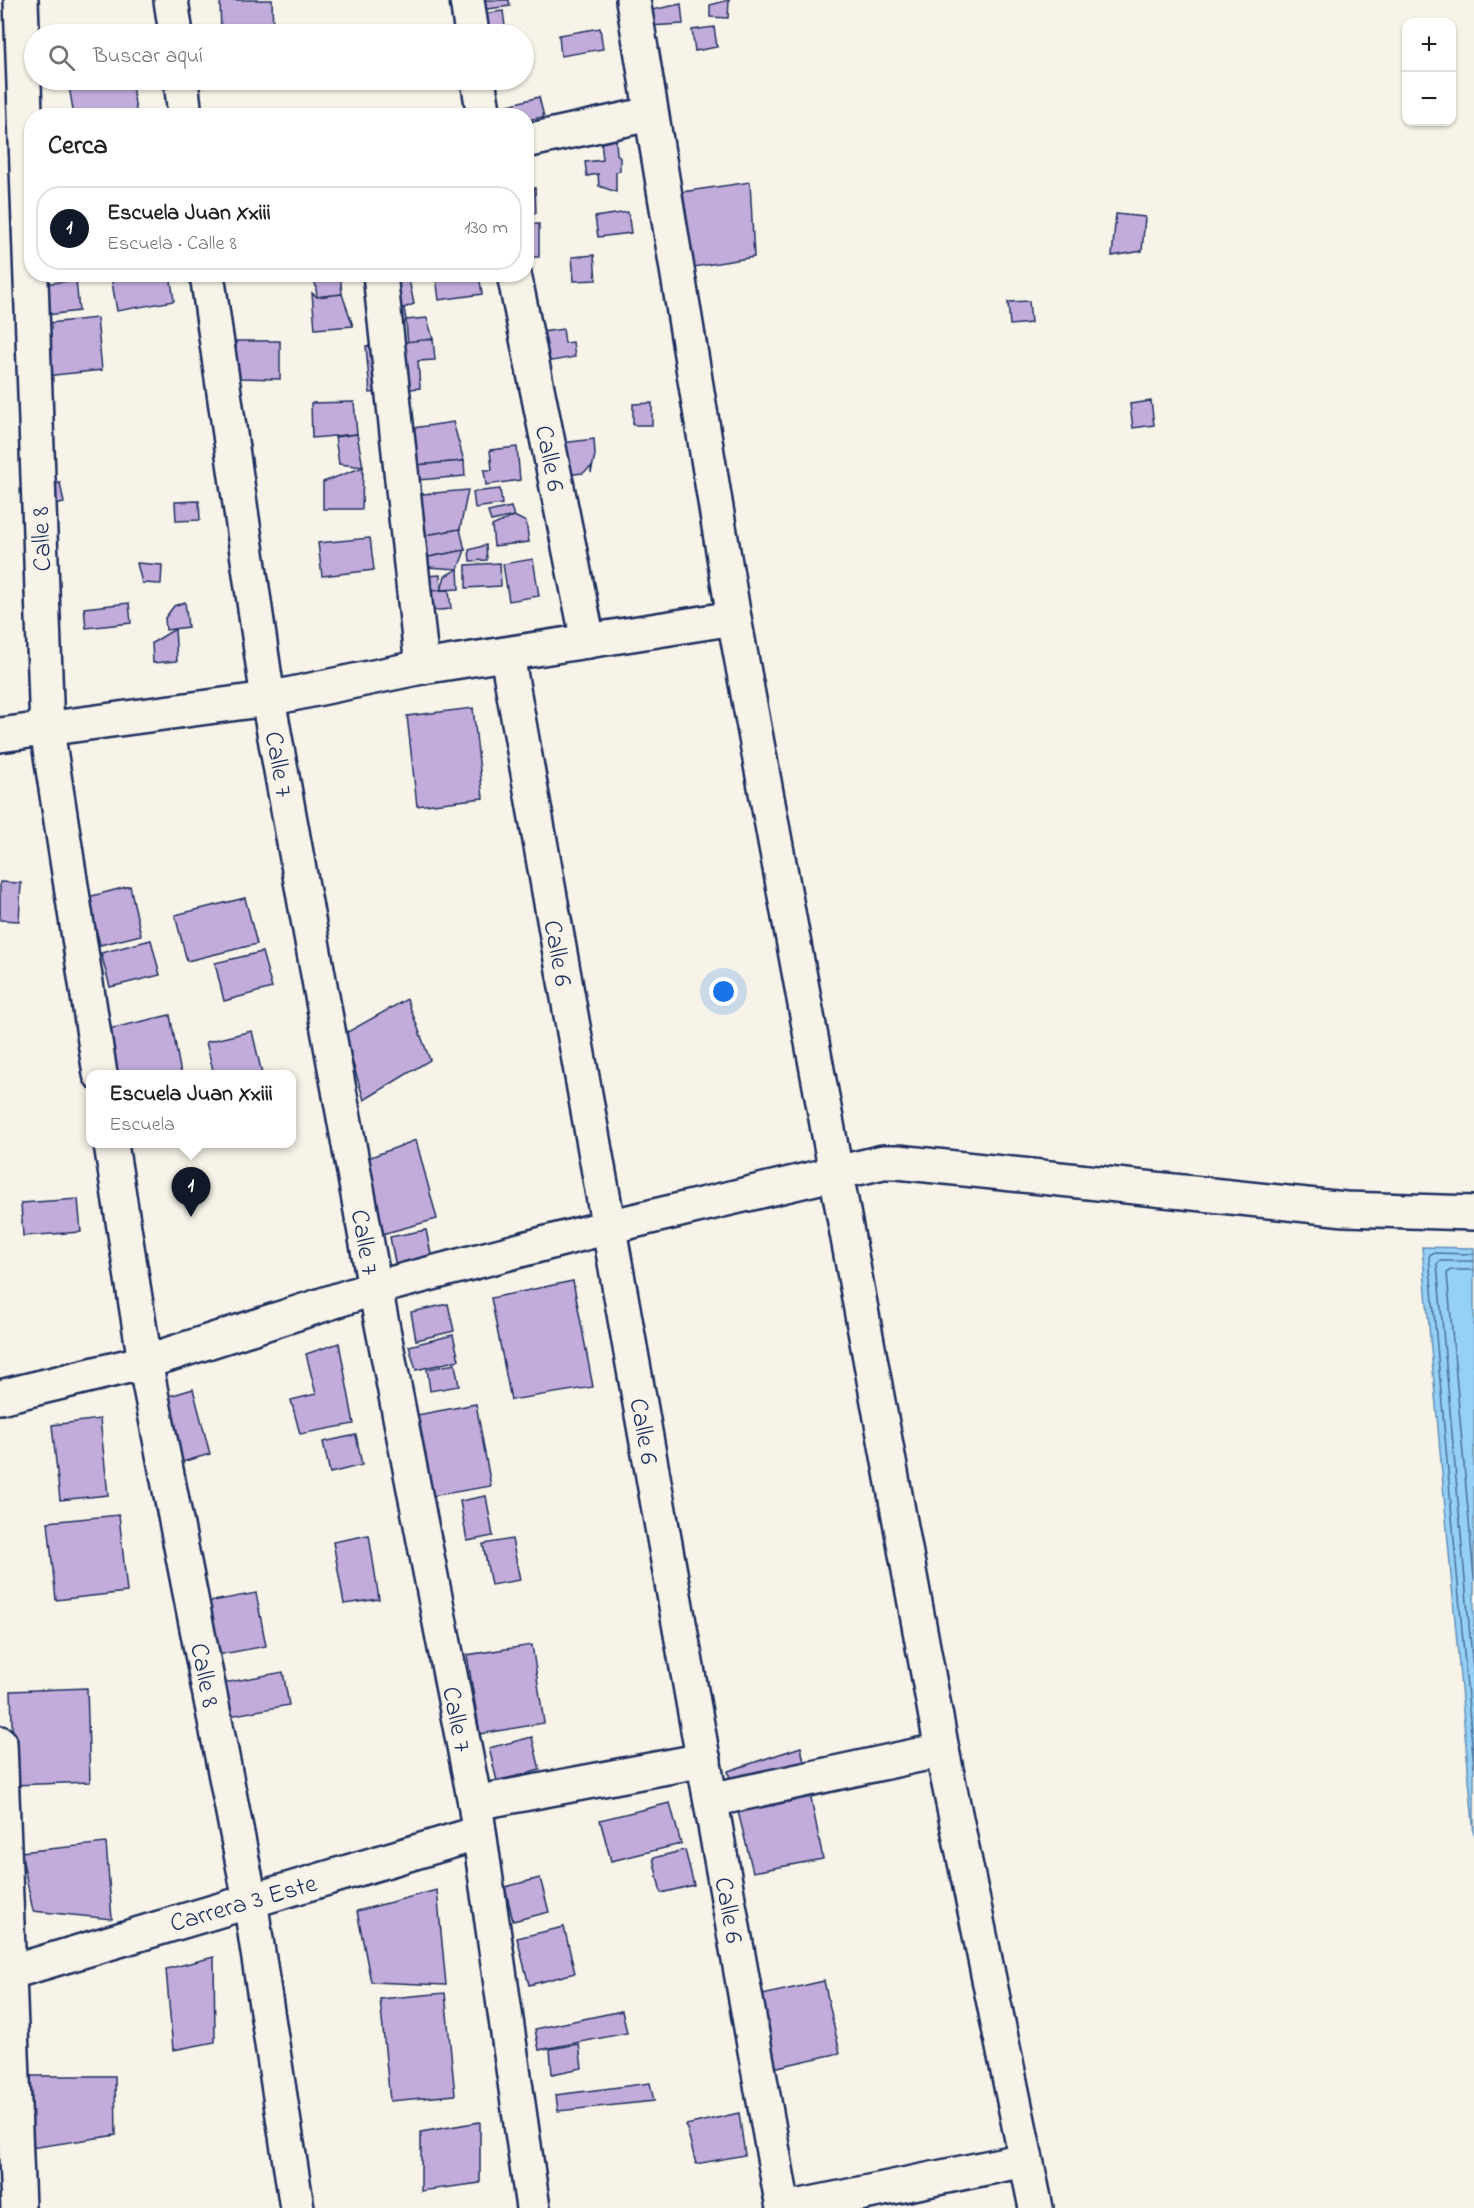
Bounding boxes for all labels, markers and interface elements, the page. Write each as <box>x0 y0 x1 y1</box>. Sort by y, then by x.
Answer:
map controls <box>1402 18 1456 126</box>
button: + <box>1402 18 1456 72</box>
search box <box>24 24 534 90</box>
icon: search <box>45 41 78 74</box>
text: Buscar aquí <box>93 41 203 73</box>
button: − <box>1402 72 1456 126</box>
text: Cerca <box>48 128 108 166</box>
text: Escuela Juan Xxiii <box>107 198 271 230</box>
text: 1 <box>66 214 73 243</box>
text: 130 m <box>464 214 508 243</box>
text: Escuela · Calle 8 <box>107 230 237 259</box>
street label: Calle 6 <box>523 422 573 495</box>
street label: Calle 8 <box>23 506 63 572</box>
street label: Calle 7 <box>253 729 302 801</box>
street label: Calle 6 <box>532 917 581 990</box>
your location <box>709 977 738 1006</box>
popup <box>86 1070 296 1148</box>
text: Escuela Juan Xxiii <box>109 1079 273 1111</box>
text: Escuela <box>109 1111 175 1140</box>
pin: 1 <box>172 1168 210 1217</box>
street label: Calle 7 <box>339 1207 388 1279</box>
street label: Calle 6 <box>618 1395 667 1468</box>
street label: Calle 8 <box>178 1640 228 1711</box>
street label: Calle 7 <box>430 1684 480 1756</box>
street label: Carrera 3 Este <box>166 1866 322 1944</box>
street label: Calle 6 <box>703 1874 752 1947</box>

